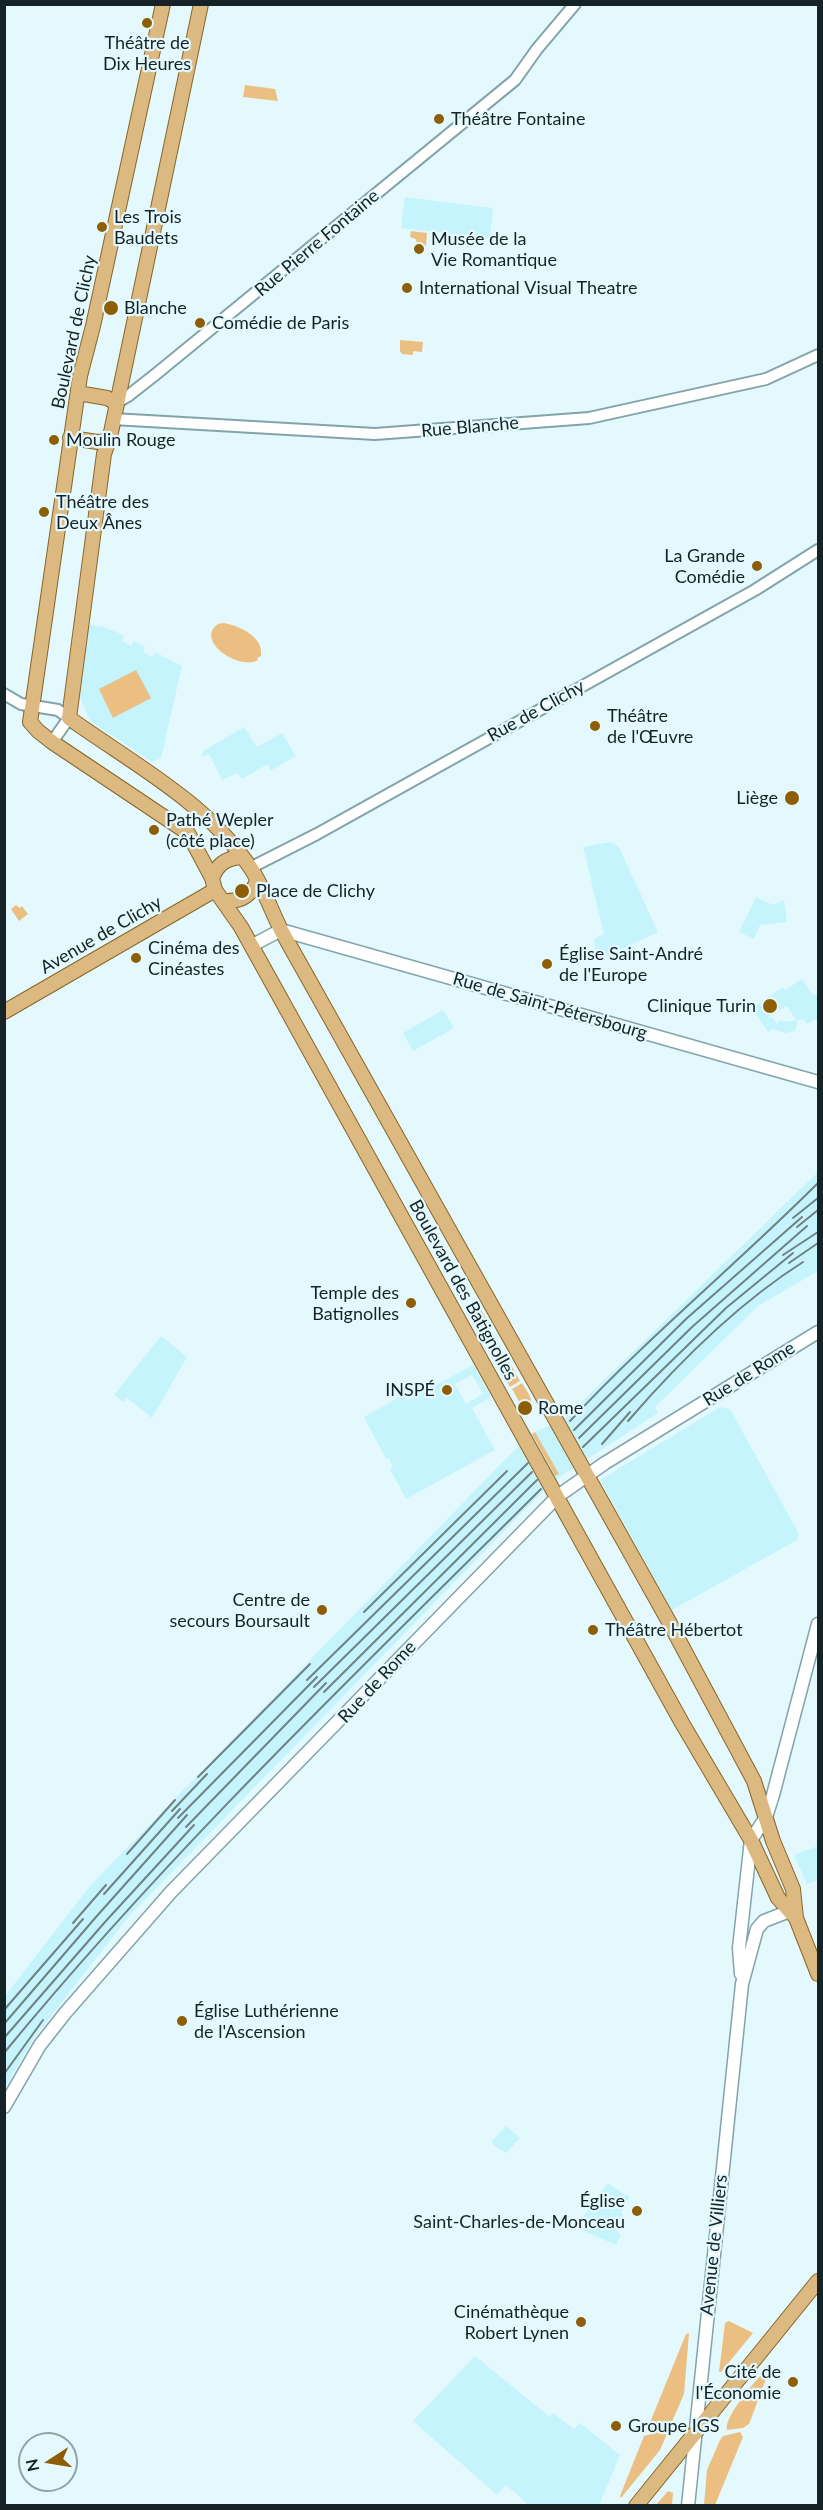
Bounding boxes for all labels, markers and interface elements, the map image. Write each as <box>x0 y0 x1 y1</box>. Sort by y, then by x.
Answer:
marker: Théâtre de Dix Heures <box>140 16 154 30</box>
place label: Théâtre de Dix Heures <box>103 32 191 74</box>
place label: Théâtre Fontaine <box>451 108 585 130</box>
marker: Théâtre Fontaine <box>432 112 446 126</box>
street label: Rue Pierre Fontaine <box>251 185 383 301</box>
place label: Les Trois Baudets <box>114 206 182 248</box>
marker: Les Trois Baudets <box>95 220 109 234</box>
place label: Musée de la Vie Romantique <box>431 228 557 270</box>
marker: Musée de la Vie Romantique <box>412 242 426 256</box>
street label: Boulevard de Clichy <box>47 253 101 411</box>
place label: International Visual Theatre <box>419 277 637 299</box>
marker: International Visual Theatre <box>400 281 414 295</box>
place label: Blanche <box>124 297 187 319</box>
marker: Blanche <box>102 299 120 317</box>
place label: Comédie de Paris <box>212 312 349 334</box>
marker: Comédie de Paris <box>193 316 207 330</box>
street label: Rue Blanche <box>420 412 520 442</box>
place label: Moulin Rouge <box>66 429 176 451</box>
marker: Moulin Rouge <box>47 433 61 447</box>
place label: Théâtre des Deux Ânes <box>56 491 149 534</box>
marker: Théâtre des Deux Ânes <box>37 505 51 519</box>
place label: La Grande Comédie <box>664 545 745 588</box>
marker: La Grande Comédie <box>750 559 764 573</box>
street label: Rue de Clichy <box>484 675 588 747</box>
place label: Théâtre de l'Œuvre <box>607 705 693 748</box>
marker: Théâtre de l'Œuvre <box>588 719 602 733</box>
place label: Liège <box>736 787 778 809</box>
marker: Liège <box>783 789 801 807</box>
place label: Pathé Wepler (côté place) <box>166 809 273 852</box>
marker: Pathé Wepler (côté place) <box>147 823 161 837</box>
place label: Place de Clichy <box>256 880 375 902</box>
marker: Place de Clichy <box>233 882 251 900</box>
street label: Avenue de Clichy <box>36 891 166 979</box>
place label: Cinéma des Cinéastes <box>148 937 240 980</box>
place label: Église Saint-André de l'Europe <box>559 943 703 986</box>
marker: Cinéma des Cinéastes <box>129 951 143 965</box>
marker: Église Saint-André de l'Europe <box>540 957 554 971</box>
street label: Rue de Saint-Pétersbourg <box>450 968 650 1044</box>
place label: Clinique Turin <box>647 995 756 1017</box>
marker: Clinique Turin <box>761 997 779 1015</box>
street label: Boulevard des Batignolles <box>404 1196 522 1384</box>
place label: Temple des Batignolles <box>310 1282 399 1324</box>
marker: Temple des Batignolles <box>404 1296 418 1310</box>
street label: Rue de Rome <box>699 1337 799 1411</box>
place label: INSPÉ <box>385 1379 435 1401</box>
marker: INSPÉ <box>440 1383 454 1397</box>
place label: Rome <box>538 1397 583 1419</box>
marker: Rome <box>516 1399 534 1417</box>
place label: Centre de secours Boursault <box>169 1589 310 1632</box>
marker: Centre de secours Boursault <box>315 1603 329 1617</box>
place label: Théâtre Hébertot <box>605 1619 743 1641</box>
marker: Théâtre Hébertot <box>586 1623 600 1637</box>
street label: Rue de Rome <box>333 1636 421 1728</box>
place label: Église Luthérienne de l'Ascension <box>194 2000 339 2042</box>
marker: Église Luthérienne de l'Ascension <box>175 2014 189 2028</box>
street label: Avenue de Villiers <box>696 2174 732 2316</box>
place label: Église Saint-Charles-de-Monceau <box>413 2190 625 2232</box>
marker: Église Saint-Charles-de-Monceau <box>630 2204 644 2218</box>
place label: Cinémathèque Robert Lynen <box>454 2301 569 2344</box>
marker: Cinémathèque Robert Lynen <box>574 2315 588 2329</box>
place label: Cité de l'Économie <box>696 2361 781 2404</box>
marker: Cité de l'Économie <box>786 2375 800 2389</box>
place label: Groupe IGS <box>628 2415 720 2437</box>
marker: Groupe IGS <box>609 2419 623 2433</box>
north arrow <box>18 2432 78 2492</box>
text: N <box>21 2457 42 2473</box>

